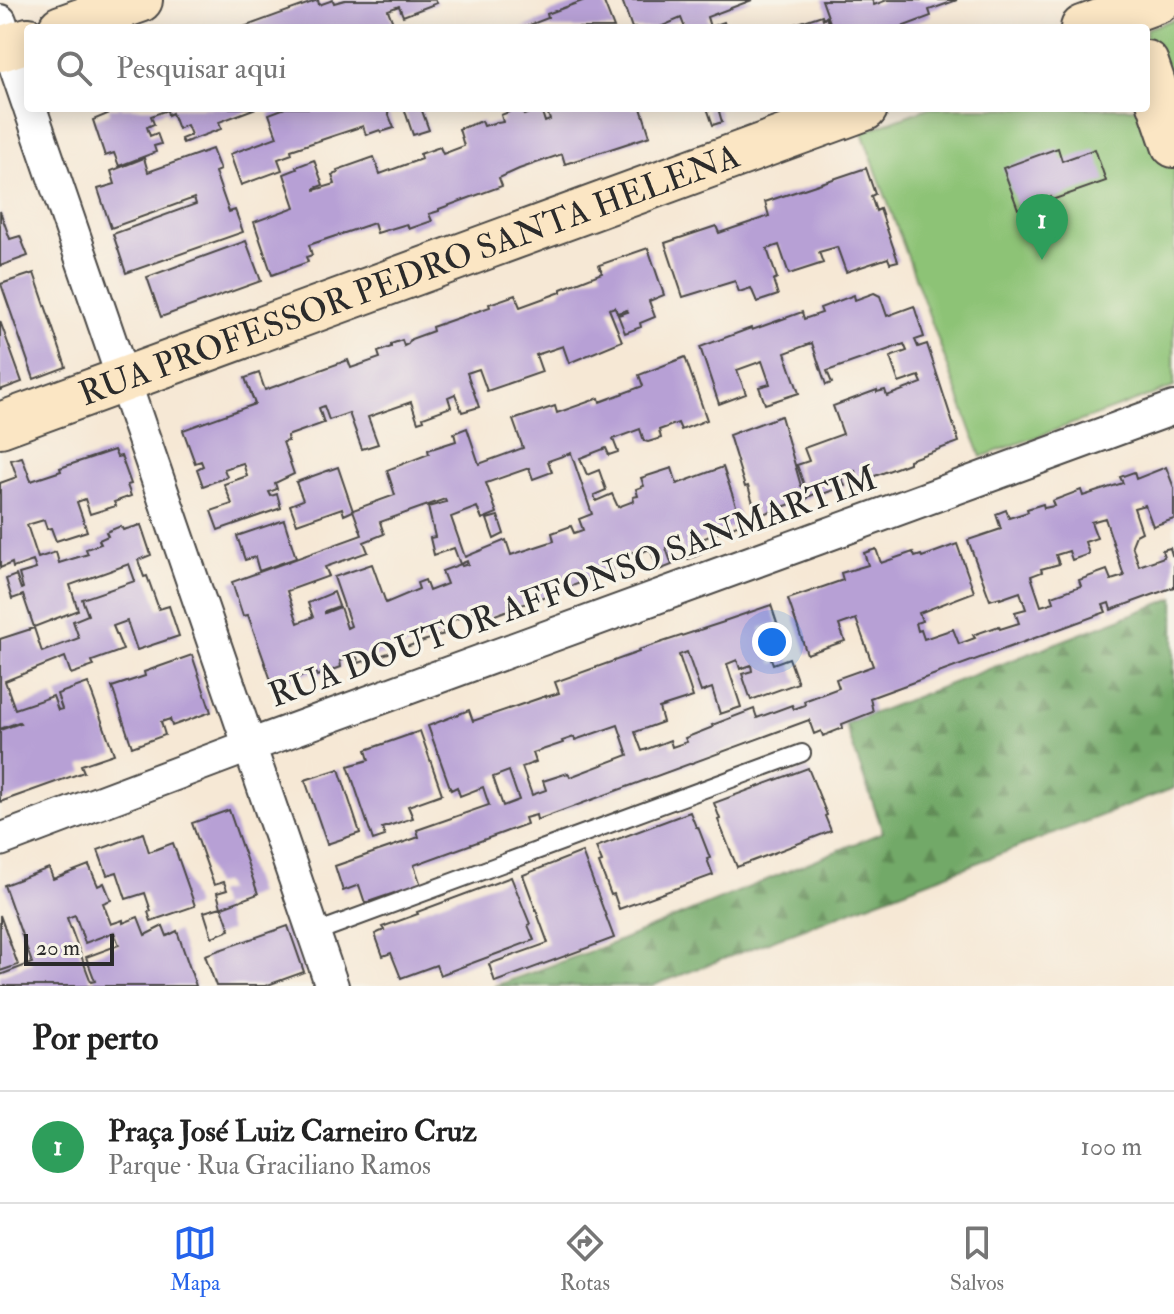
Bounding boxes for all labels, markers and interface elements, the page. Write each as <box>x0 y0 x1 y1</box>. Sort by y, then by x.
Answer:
search box <box>24 24 1150 112</box>
icon: search <box>52 46 96 90</box>
text: Pesquisar aqui <box>116 50 286 87</box>
street label: RUA PROFESSOR PEDRO SANTA HELENA <box>73 134 746 416</box>
pin: 1 <box>1016 194 1068 260</box>
street label: RUA DOUTOR AFFONSO SANMARTIM <box>263 457 883 717</box>
your location <box>752 622 792 662</box>
scale bar <box>24 930 114 966</box>
text: 20 m <box>36 934 80 962</box>
text: Por perto <box>32 1017 158 1060</box>
text: Praça José Luiz Carneiro Cruz <box>108 1113 477 1150</box>
text: 1 <box>53 1131 63 1163</box>
text: 100 m <box>1081 1131 1142 1163</box>
text: Parque · Rua Graciliano Ramos <box>108 1150 431 1182</box>
tab: Mapa <box>170 1221 220 1297</box>
tab: Rotas <box>560 1221 610 1297</box>
tab: Salvos <box>950 1221 1004 1297</box>

